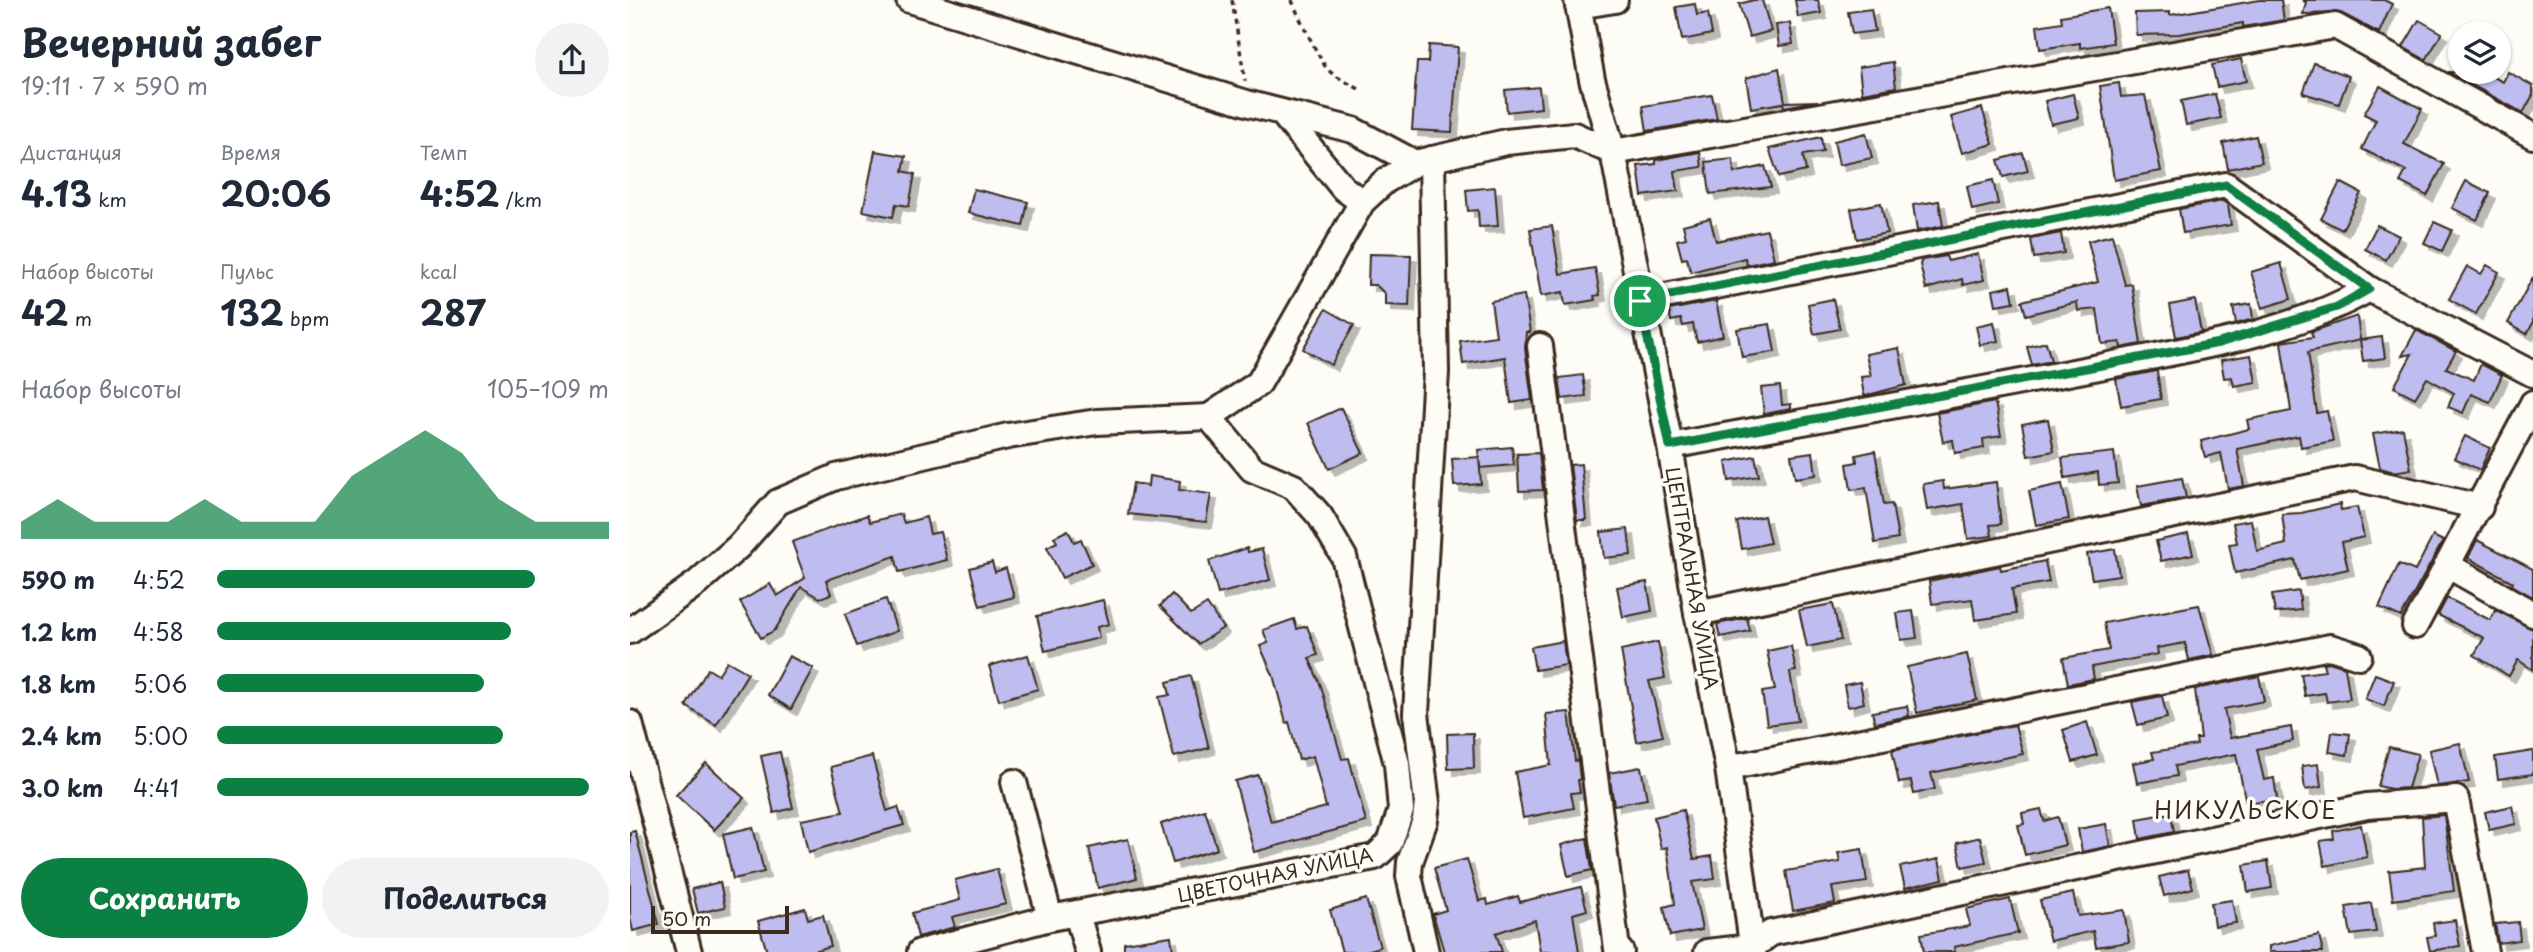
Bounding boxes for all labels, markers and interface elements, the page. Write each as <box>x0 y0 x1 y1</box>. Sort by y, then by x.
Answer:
text: Вечерний забег <box>21 13 321 70</box>
map controls <box>2448 21 2511 84</box>
button: layers <box>2448 21 2511 84</box>
button: share <box>535 23 609 97</box>
text: 19:11 · 7 × 590 m <box>21 68 208 103</box>
text: Дистанция <box>21 138 122 166</box>
text: Время <box>220 138 281 166</box>
text: Темп <box>420 138 468 166</box>
text: 4.13 <box>21 166 92 219</box>
text: 20:06 <box>220 166 331 219</box>
text: 4:52 <box>420 166 500 219</box>
text: km <box>92 185 127 213</box>
text: /km <box>500 185 542 213</box>
text: Набор высоты <box>21 257 154 285</box>
text: Пульс <box>220 257 274 285</box>
text: kcal <box>420 257 458 285</box>
pin <box>1610 271 1670 331</box>
icon: arrive <box>1621 282 1659 320</box>
text: 42 <box>21 285 69 338</box>
text: 132 <box>220 285 284 338</box>
text: 287 <box>420 285 486 338</box>
text: m <box>69 304 92 332</box>
text: bpm <box>284 304 329 332</box>
text: Набор высоты <box>21 371 182 406</box>
text: 105–109 m <box>487 371 609 406</box>
street label: ЦЕНТРАЛЬНАЯ УЛИЦА <box>1660 464 1726 692</box>
text: 590 m <box>21 562 95 597</box>
text: 4:52 <box>133 562 185 597</box>
text: 1.2 km <box>21 614 97 649</box>
text: 4:58 <box>133 614 184 649</box>
text: 1.8 km <box>21 666 96 701</box>
text: 5:06 <box>133 666 187 701</box>
text: 2.4 km <box>21 718 102 753</box>
text: 5:00 <box>133 718 188 753</box>
text: 3.0 km <box>21 770 103 805</box>
text: 4:41 <box>133 770 179 805</box>
district label: НИКУЛЬСКОЕ <box>2154 792 2338 827</box>
street label: ЦВЕТОЧНАЯ УЛИЦА <box>1175 840 1375 908</box>
button: Сохранить <box>21 858 308 938</box>
button: Поделиться <box>322 858 609 938</box>
scale bar <box>651 903 789 935</box>
text: 50 m <box>662 904 711 932</box>

